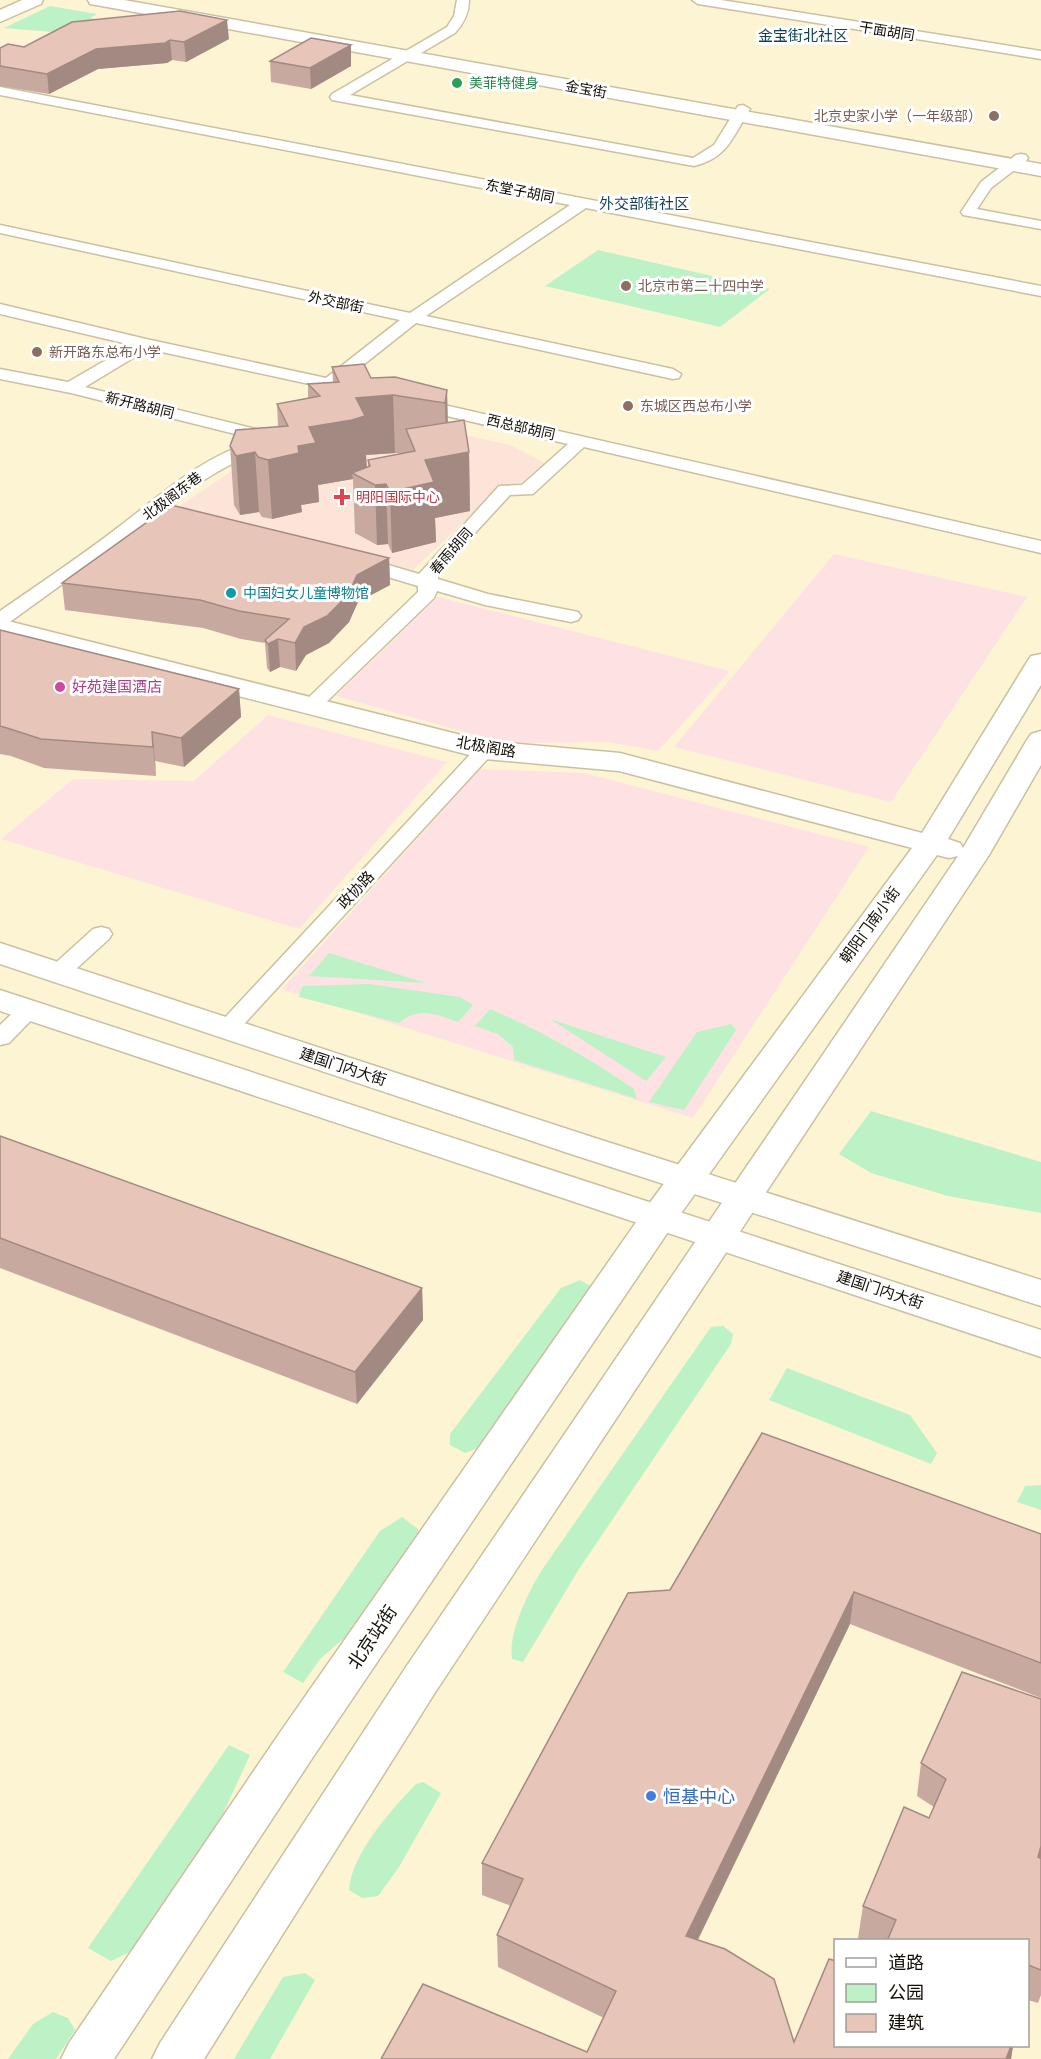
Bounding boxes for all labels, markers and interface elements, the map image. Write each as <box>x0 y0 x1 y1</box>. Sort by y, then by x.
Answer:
street label: 干面胡同 <box>858 19 916 43</box>
district label: 金宝街北社区 <box>758 27 848 45</box>
place label: 美菲特健身 <box>469 75 539 91</box>
marker: 美菲特健身 <box>450 76 464 90</box>
street label: 金宝街 <box>564 77 608 101</box>
place label: 北京史家小学（一年级部） <box>814 108 982 124</box>
marker: 北京史家小学（一年级部） <box>987 109 1001 123</box>
street label: 东堂子胡同 <box>484 176 556 206</box>
district label: 外交部街社区 <box>599 195 689 213</box>
place label: 北京市第二十四中学 <box>638 278 764 294</box>
marker: 北京市第二十四中学 <box>619 279 633 293</box>
street label: 外交部街 <box>307 288 365 316</box>
place label: 新开路东总布小学 <box>49 344 161 360</box>
marker: 新开路东总布小学 <box>30 345 44 359</box>
street label: 新开路胡同 <box>104 389 176 421</box>
place label: 东城区西总布小学 <box>640 398 752 414</box>
marker: 东城区西总布小学 <box>621 399 635 413</box>
street label: 西总部胡同 <box>485 411 557 443</box>
street label: 北极阁东巷 <box>139 469 205 523</box>
marker: 明阳国际中心 <box>333 488 351 506</box>
place label: 明阳国际中心 <box>356 489 440 505</box>
street label: 春雨胡同 <box>427 525 475 577</box>
place label: 中国妇女儿童博物馆 <box>243 585 369 601</box>
marker: 中国妇女儿童博物馆 <box>224 586 238 600</box>
place label: 好苑建国酒店 <box>72 678 162 696</box>
marker: 好苑建国酒店 <box>53 680 67 694</box>
street label: 北极阁路 <box>455 733 517 761</box>
street label: 政协路 <box>334 867 378 913</box>
street label: 朝阳门南小街 <box>836 883 904 967</box>
street label: 建国门内大街 <box>297 1045 389 1089</box>
street label: 建国门内大街 <box>834 1268 926 1312</box>
street label: 北京站街 <box>343 1601 401 1673</box>
place label: 恒基中心 <box>663 1786 735 1807</box>
marker: 恒基中心 <box>644 1789 658 1803</box>
legend <box>834 1939 1029 2047</box>
text: 道路 <box>888 1952 924 1973</box>
text: 公园 <box>888 1982 924 2003</box>
text: 建筑 <box>888 2012 924 2033</box>

